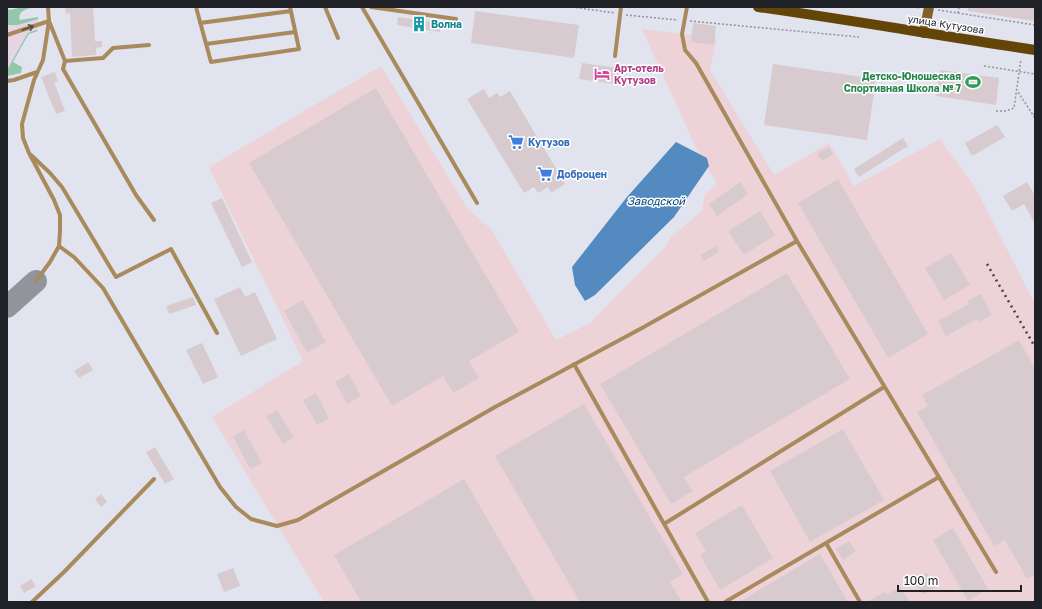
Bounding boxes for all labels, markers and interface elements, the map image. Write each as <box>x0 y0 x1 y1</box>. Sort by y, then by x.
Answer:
street label: улица Кутузова <box>907 12 985 36</box>
building icon: Волна <box>410 15 428 33</box>
place label: Волна <box>431 18 462 30</box>
one-way arrow <box>22 24 35 31</box>
place label: Арт-отель Кутузов <box>614 62 664 86</box>
hotel icon: Арт-отель Кутузов <box>593 65 611 83</box>
place label: Детско-Юношеская Спортивная Школа № 7 <box>844 70 962 94</box>
sports icon: Детско-Юношеская Спортивная Школа № 7 <box>964 73 982 91</box>
supermarket icon: Кутузов <box>507 133 525 151</box>
place label: Кутузов <box>528 136 570 148</box>
supermarket icon: Доброцен <box>536 165 554 183</box>
place label: Доброцен <box>557 168 607 180</box>
water label: Заводской <box>627 194 686 207</box>
scale bar <box>898 567 1021 593</box>
text: 100 m <box>904 573 938 588</box>

